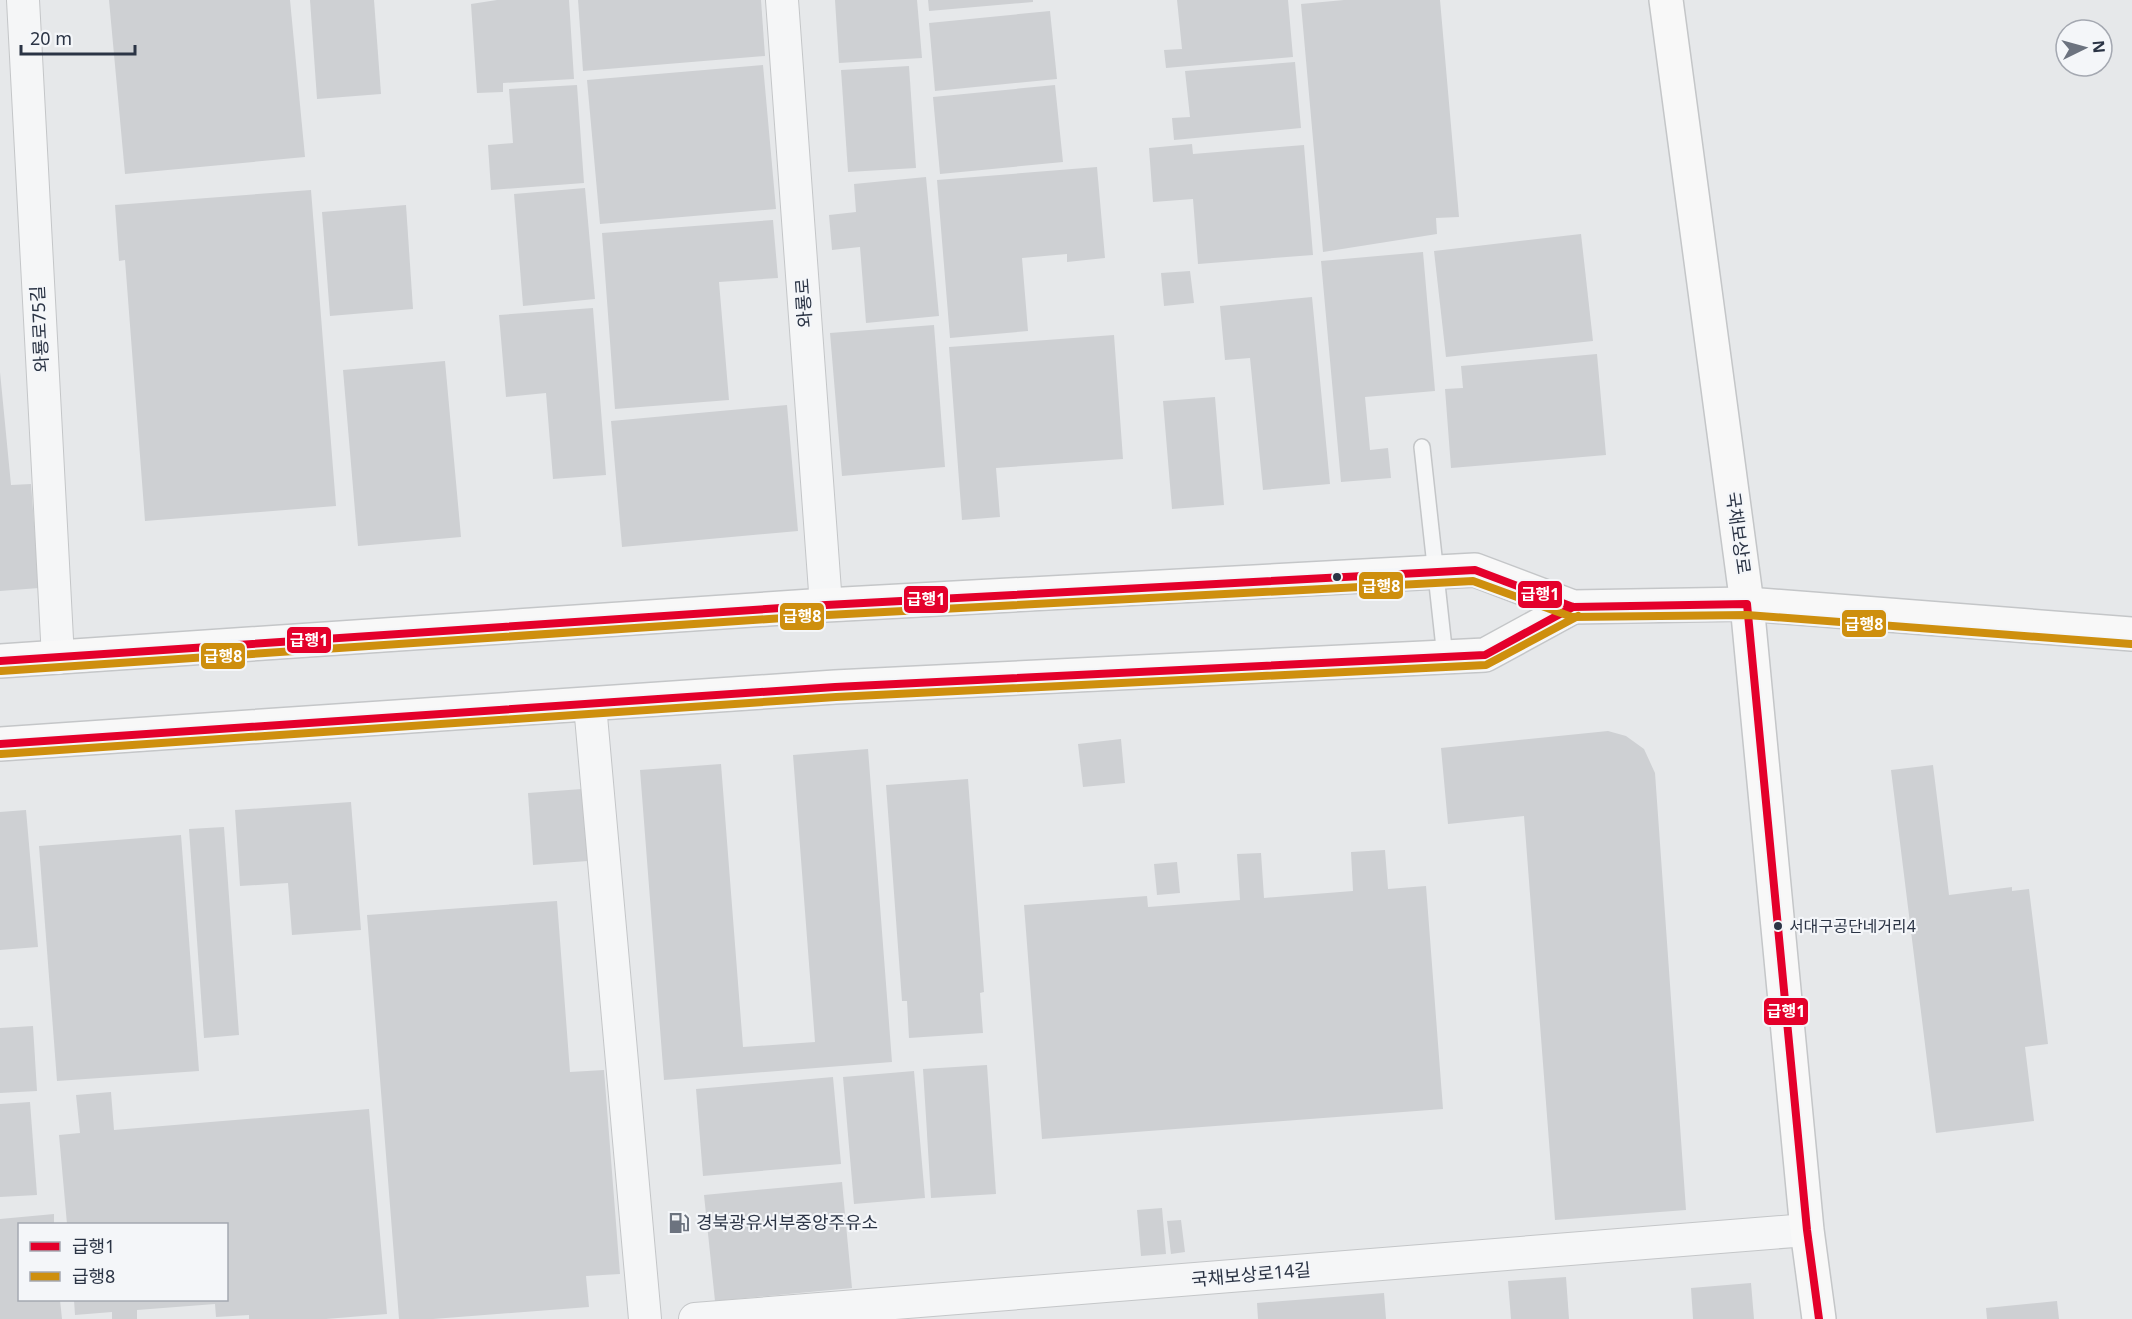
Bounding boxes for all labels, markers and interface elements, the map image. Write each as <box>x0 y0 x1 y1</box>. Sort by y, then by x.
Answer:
scale bar <box>21 18 135 56</box>
north arrow <box>2054 18 2114 78</box>
text: 20 m <box>30 26 72 50</box>
text: N <box>2087 39 2110 54</box>
street label: 와룡로 <box>789 277 817 329</box>
street label: 와룡로75길 <box>25 285 53 373</box>
street label: 국채보상로 <box>1721 490 1757 576</box>
unlabelled marker <box>1331 571 1343 583</box>
line badge: 급행8 <box>1358 571 1404 600</box>
text: 급행8 <box>1362 575 1400 597</box>
line badge: 급행1 <box>1517 580 1563 609</box>
text: 급행1 <box>1521 583 1559 605</box>
line badge: 급행1 <box>903 585 949 614</box>
text: 급행1 <box>907 588 945 610</box>
line badge: 급행8 <box>779 602 825 631</box>
text: 급행8 <box>783 605 821 627</box>
line badge: 급행8 <box>1841 609 1887 638</box>
text: 급행8 <box>1845 613 1883 635</box>
line badge: 급행1 <box>286 626 332 654</box>
text: 급행1 <box>290 629 328 651</box>
line badge: 급행8 <box>200 642 246 670</box>
text: 급행8 <box>204 645 242 667</box>
place label: 서대구공단네거리4 <box>1789 915 1916 937</box>
marker: 서대구공단네거리4 <box>1772 920 1784 932</box>
line badge: 급행1 <box>1763 997 1809 1026</box>
text: 급행1 <box>1767 1000 1805 1022</box>
place label: 경북광유서부중앙주유소 <box>696 1210 878 1234</box>
fuel station icon: 경북광유서부중앙주유소 <box>667 1211 691 1235</box>
legend <box>18 1223 228 1301</box>
text: 급행1 <box>72 1234 115 1258</box>
street label: 국채보상로14길 <box>1190 1257 1312 1291</box>
text: 급행8 <box>72 1264 115 1288</box>

